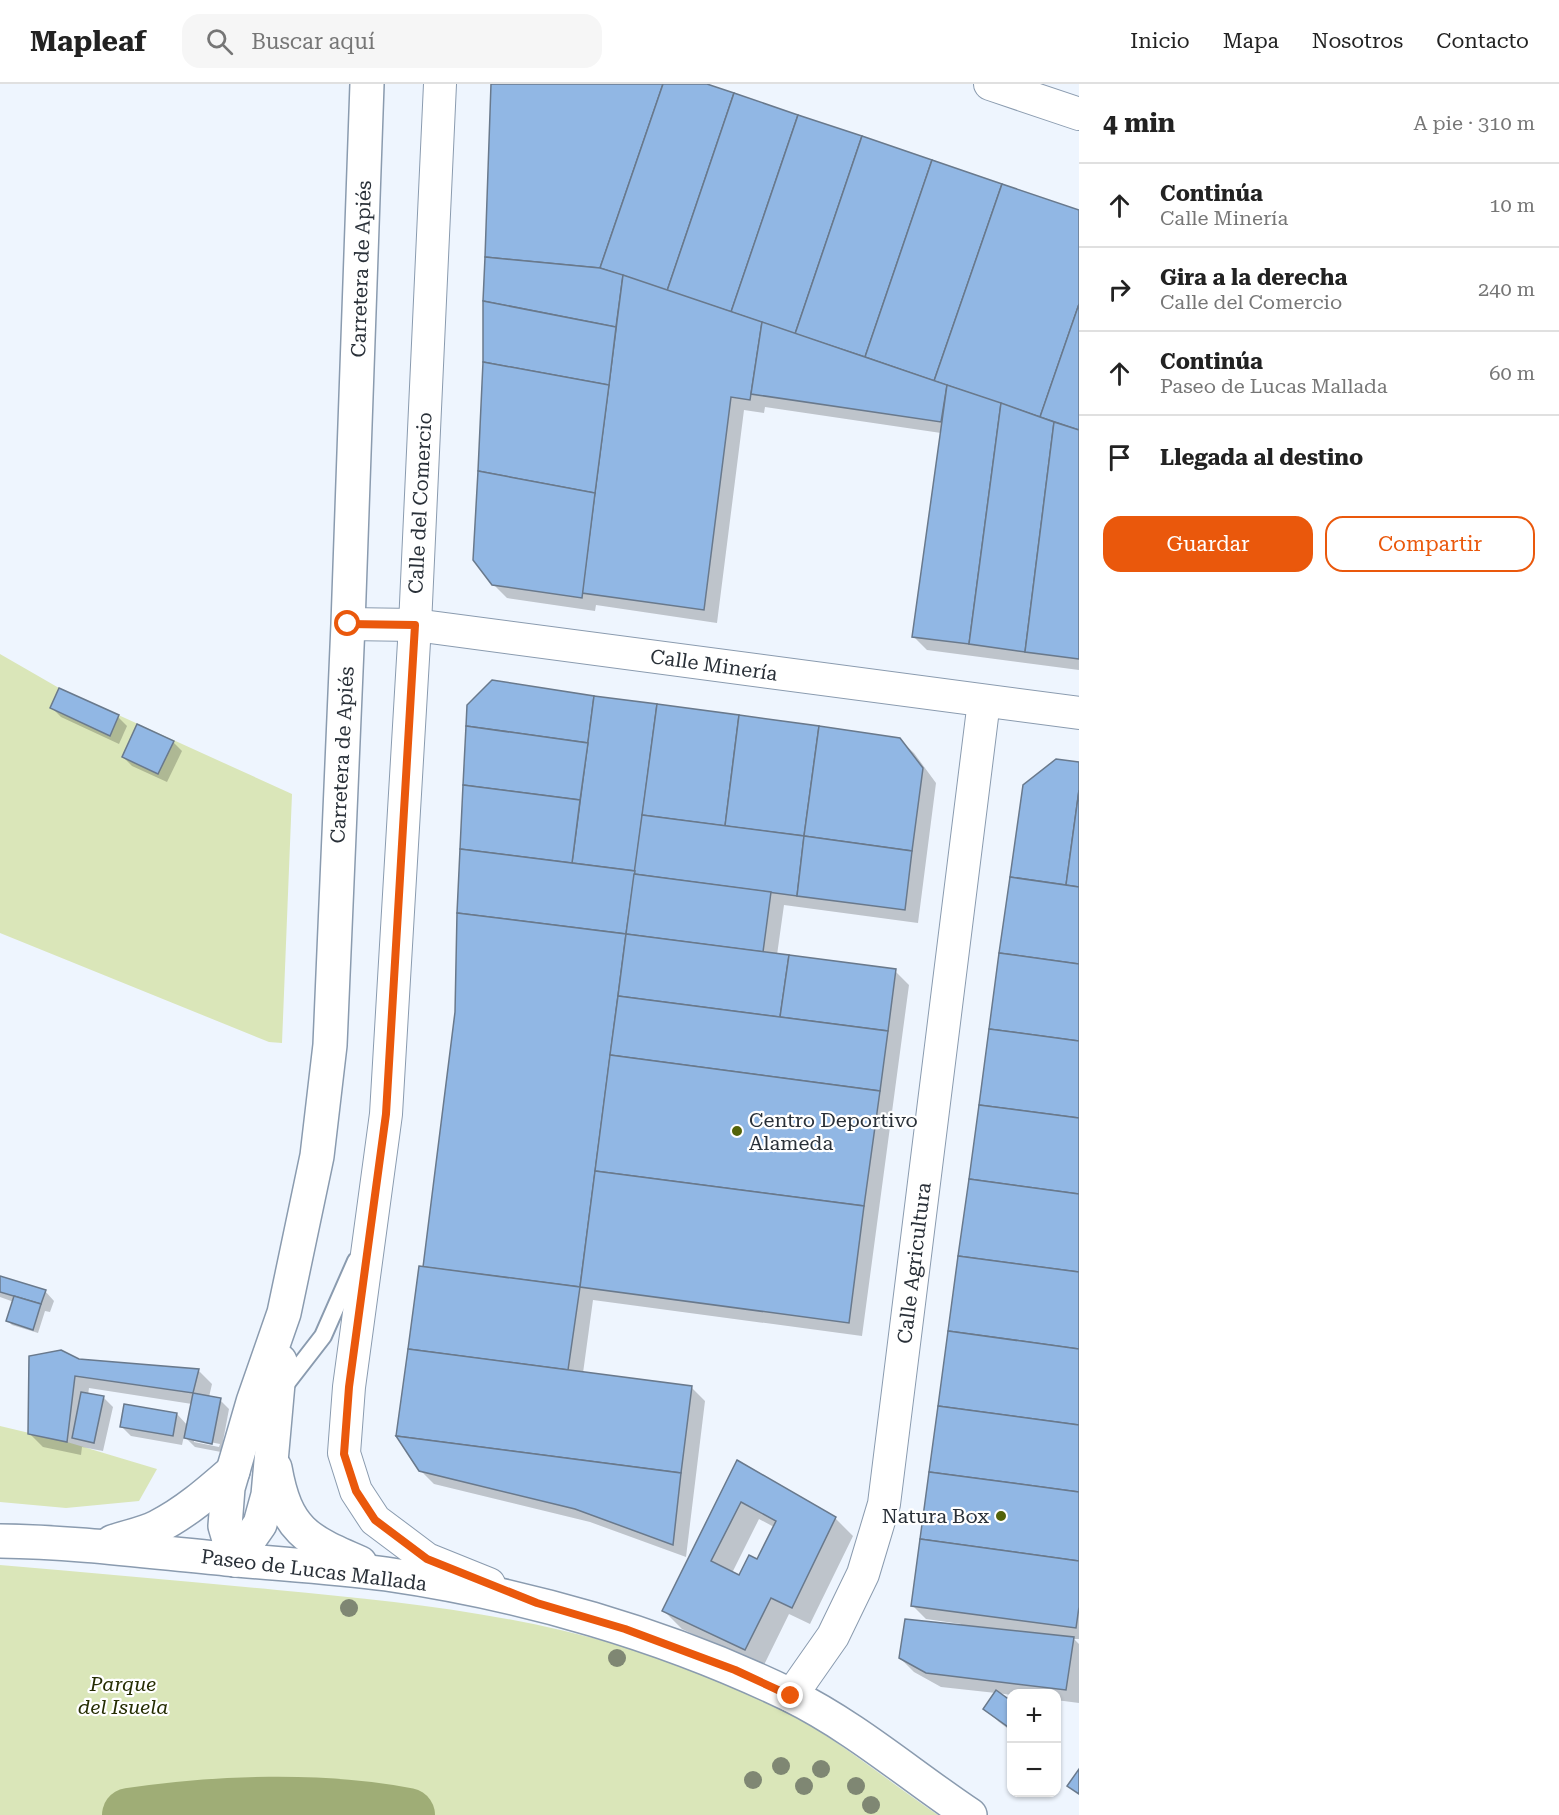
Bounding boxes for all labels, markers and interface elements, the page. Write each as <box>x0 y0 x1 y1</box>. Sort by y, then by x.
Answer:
search box <box>182 14 602 68</box>
text: Mapleaf <box>30 25 146 58</box>
icon: search <box>203 25 236 58</box>
text: Buscar aquí <box>251 29 375 54</box>
text: Inicio <box>1130 29 1190 53</box>
text: Mapa <box>1223 29 1279 53</box>
text: Nosotros <box>1312 29 1403 53</box>
text: Contacto <box>1436 29 1529 53</box>
text: 4 min <box>1103 108 1175 138</box>
text: A pie · 310 m <box>1413 111 1535 135</box>
street label: Carretera de Apiés <box>346 180 376 358</box>
text: Continúa <box>1160 181 1263 206</box>
icon: ahead <box>1103 189 1136 222</box>
text: 10 m <box>1489 193 1535 217</box>
text: Calle Minería <box>1160 206 1288 230</box>
text: Gira a la derecha <box>1160 265 1347 290</box>
icon: right <box>1103 273 1136 306</box>
text: 240 m <box>1478 277 1535 301</box>
text: Calle del Comercio <box>1160 290 1342 314</box>
text: Continúa <box>1160 349 1263 374</box>
icon: ahead <box>1103 357 1136 390</box>
text: 60 m <box>1489 361 1535 385</box>
text: Paseo de Lucas Mallada <box>1160 374 1388 398</box>
street label: Calle del Comercio <box>403 411 437 595</box>
icon: arrive <box>1103 441 1136 474</box>
text: Llegada al destino <box>1160 445 1363 470</box>
button: Guardar <box>1103 516 1313 572</box>
button: Compartir <box>1325 516 1535 572</box>
route start <box>334 610 360 636</box>
street label: Calle Minería <box>649 644 779 686</box>
street label: Carretera de Apiés <box>325 666 359 844</box>
place label: Centro Deportivo Alameda <box>749 1108 918 1155</box>
marker: Centro Deportivo Alameda <box>730 1124 744 1138</box>
street label: Calle Agricultura <box>892 1181 936 1345</box>
place label: Natura Box <box>882 1504 989 1528</box>
marker: Natura Box <box>994 1509 1008 1523</box>
street label: Paseo de Lucas Mallada <box>200 1544 429 1596</box>
park label: Parque del Isuela <box>78 1672 168 1719</box>
route end <box>777 1682 803 1708</box>
map controls <box>1007 1689 1061 1797</box>
button: + <box>1007 1689 1061 1743</box>
button: − <box>1007 1743 1061 1797</box>

